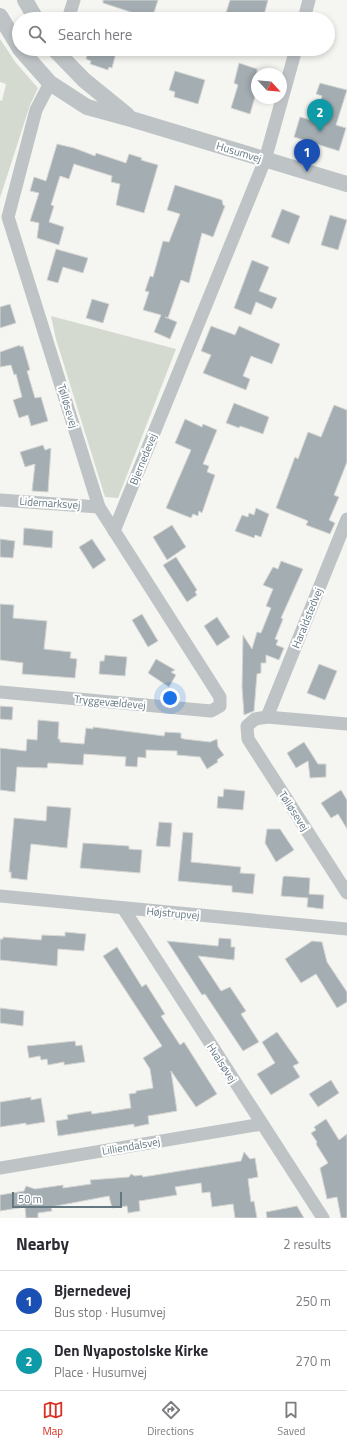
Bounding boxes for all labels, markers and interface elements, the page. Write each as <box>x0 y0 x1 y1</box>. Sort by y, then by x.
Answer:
search box <box>12 12 335 56</box>
icon: search <box>26 23 48 45</box>
text: Search here <box>58 23 132 46</box>
north arrow <box>251 68 287 104</box>
pin: 2 <box>307 99 333 132</box>
street label: Husumvej <box>214 138 264 166</box>
pin: 1 <box>294 139 320 172</box>
street label: Tølløsevej <box>54 382 82 430</box>
street label: Bjernedevej <box>125 431 161 487</box>
street label: Lidemarksvej <box>19 493 81 513</box>
street label: Haraldstedvej <box>288 585 326 651</box>
your location <box>160 688 180 708</box>
street label: Tryggevældevej <box>74 691 146 713</box>
street label: Tølløsevej <box>275 788 313 834</box>
street label: Højstrupvej <box>146 903 200 923</box>
street label: Hvalsøvej <box>203 1040 241 1086</box>
street label: Lilliendalsvej <box>101 1133 161 1159</box>
scale bar <box>12 1190 122 1209</box>
text: 50 m <box>18 1191 42 1207</box>
text: Nearby <box>16 1231 69 1257</box>
text: 2 results <box>283 1234 331 1254</box>
text: Bjernedevej <box>54 1279 131 1302</box>
text: 1 <box>25 1291 33 1311</box>
text: 250 m <box>295 1291 331 1311</box>
text: Bus stop · Husumvej <box>54 1302 166 1322</box>
text: Den Nyapostolske Kirke <box>54 1339 208 1362</box>
text: 2 <box>25 1351 33 1371</box>
text: 270 m <box>295 1351 331 1371</box>
text: Place · Husumvej <box>54 1362 147 1382</box>
tab: Map <box>42 1399 64 1439</box>
tab: Directions <box>147 1399 194 1439</box>
tab: Saved <box>277 1399 305 1439</box>

